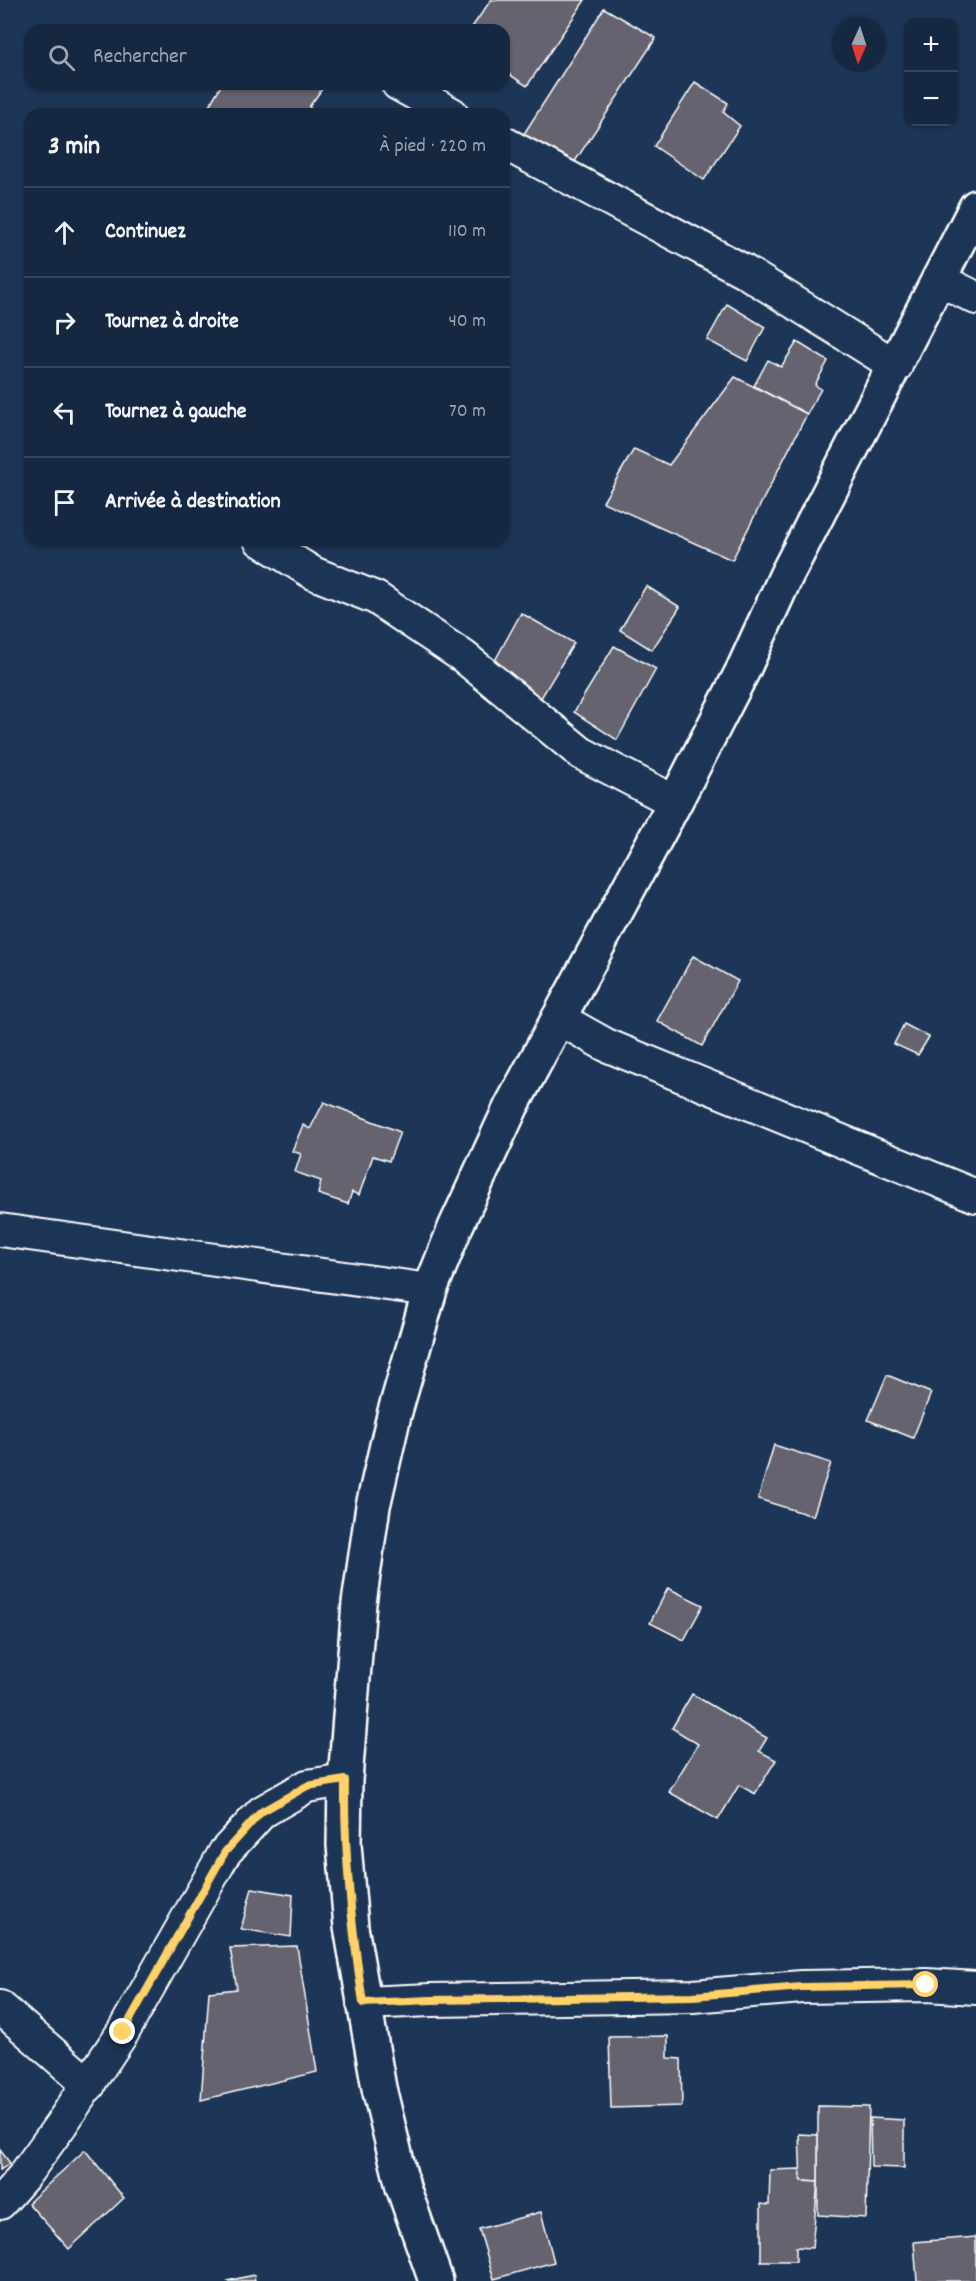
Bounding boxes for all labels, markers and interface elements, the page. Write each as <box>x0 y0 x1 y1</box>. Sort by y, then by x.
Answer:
north arrow <box>832 18 886 72</box>
map controls <box>904 18 958 126</box>
button: + <box>904 18 958 72</box>
search box <box>24 24 510 90</box>
icon: search <box>45 41 78 74</box>
text: Rechercher <box>93 42 187 73</box>
button: − <box>904 72 958 126</box>
text: 3 min <box>48 129 100 166</box>
text: À pied · 220 m <box>380 133 486 161</box>
icon: ahead <box>48 216 81 249</box>
text: Continuez <box>105 217 186 248</box>
text: 110 m <box>448 218 486 246</box>
icon: right <box>48 306 81 339</box>
text: Tournez à droite <box>105 307 239 338</box>
text: 40 m <box>448 308 486 336</box>
icon: left <box>48 396 81 429</box>
text: Tournez à gauche <box>105 397 247 428</box>
text: 70 m <box>449 398 486 426</box>
icon: arrive <box>48 486 81 519</box>
text: Arrivée à destination <box>105 487 281 518</box>
route start <box>912 1971 938 1997</box>
route end <box>109 2018 135 2044</box>

